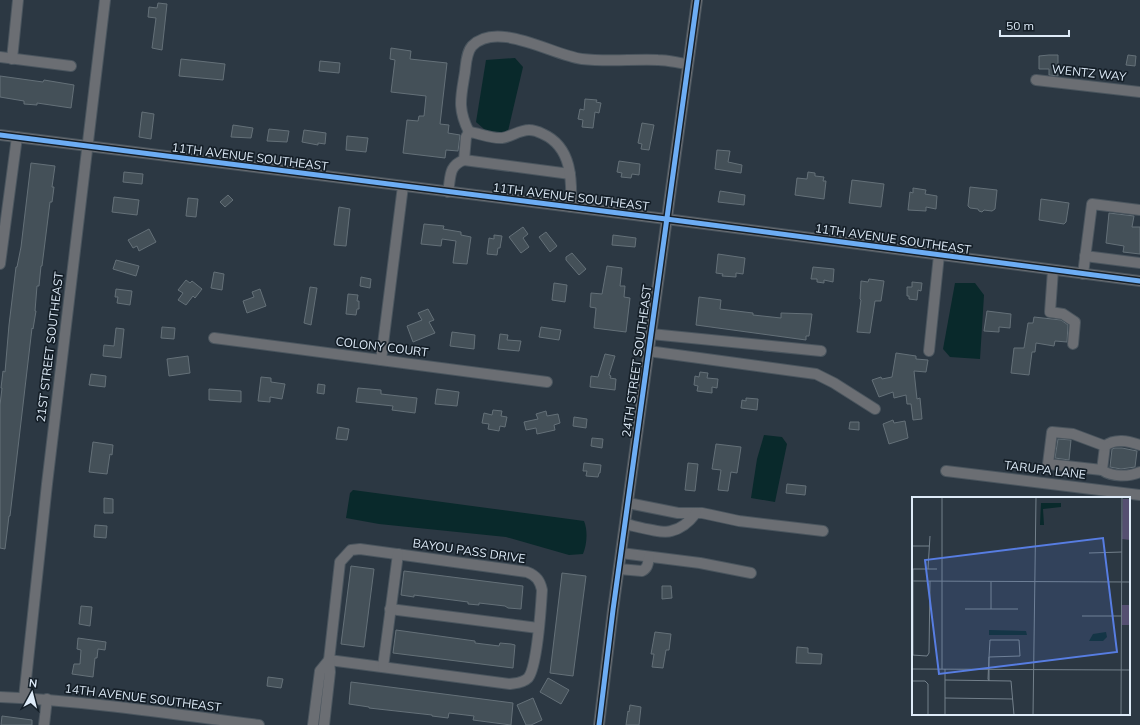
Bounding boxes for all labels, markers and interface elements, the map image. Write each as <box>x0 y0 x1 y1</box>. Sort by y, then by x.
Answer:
scale bar <box>1000 12 1069 38</box>
text: 50 m <box>1006 18 1034 33</box>
street label: WENTZ WAY <box>1051 61 1128 84</box>
street label: 11TH AVENUE SOUTHEAST <box>171 139 330 174</box>
street label: 11TH AVENUE SOUTHEAST <box>492 179 651 214</box>
street label: 11TH AVENUE SOUTHEAST <box>814 220 973 257</box>
street label: 21ST STREET SOUTHEAST <box>33 270 66 423</box>
street label: 24TH STREET SOUTHEAST <box>618 283 655 438</box>
street label: COLONY COURT <box>335 333 430 360</box>
street label: TARUPA LANE <box>1003 457 1087 482</box>
inset map <box>912 497 1130 715</box>
street label: BAYOU PASS DRIVE <box>412 535 526 566</box>
north arrow <box>12 673 52 713</box>
text: N <box>28 676 38 691</box>
street label: 14TH AVENUE SOUTHEAST <box>64 680 223 715</box>

